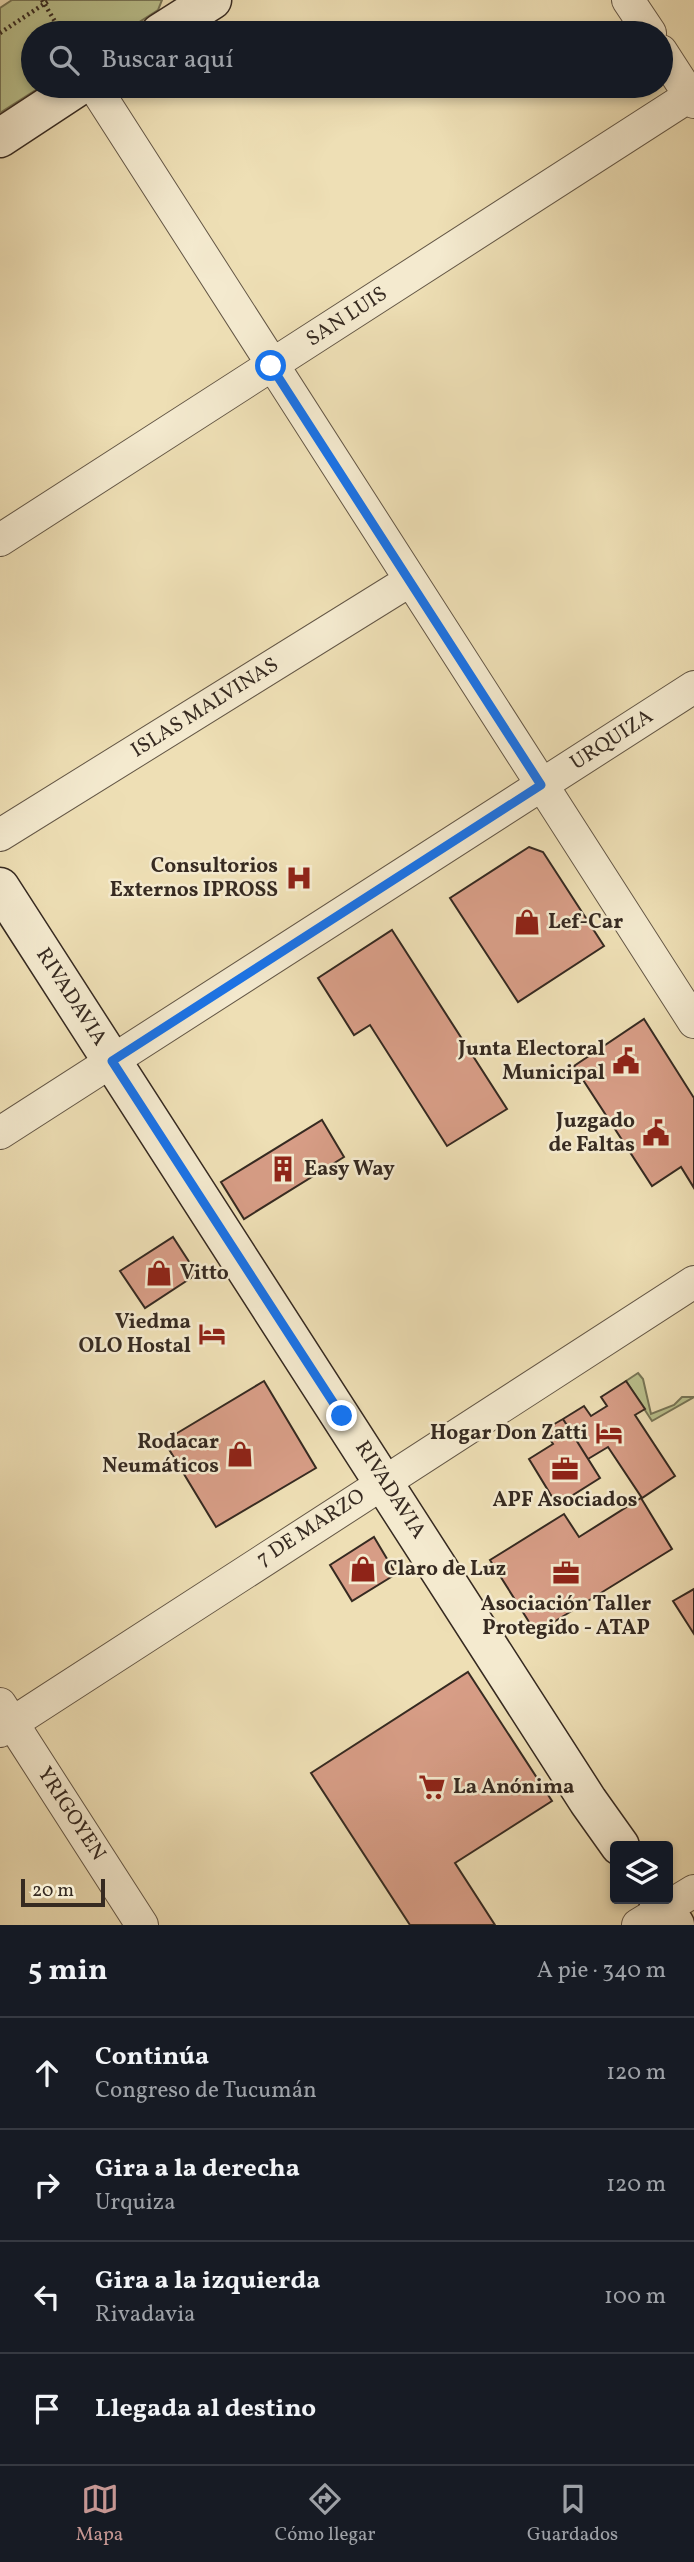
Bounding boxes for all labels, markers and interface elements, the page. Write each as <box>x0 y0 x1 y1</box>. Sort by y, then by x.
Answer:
search box <box>21 21 673 98</box>
icon: search <box>45 41 83 79</box>
text: Buscar aquí <box>101 42 233 78</box>
street label: SAN LUIS <box>301 280 393 354</box>
route start <box>255 350 286 381</box>
street label: ISLAS MALVINAS <box>126 651 284 765</box>
street label: URQUIZA <box>565 702 659 778</box>
place label: Consultorios Externos IPROSS <box>110 852 278 905</box>
hospital icon: Consultorios Externos IPROSS <box>284 863 314 893</box>
shop icon: Lef-Car <box>512 907 542 937</box>
place label: Lef-Car <box>548 908 623 937</box>
street label: RIVADAVIA <box>29 942 114 1052</box>
place label: Junta Electoral Municipal <box>457 1035 605 1088</box>
public building icon: Junta Electoral Municipal <box>611 1046 641 1076</box>
place label: Juzgado de Faltas <box>548 1107 635 1160</box>
public building icon: Juzgado de Faltas <box>641 1118 671 1148</box>
building icon: Easy Way <box>268 1154 298 1184</box>
place label: Easy Way <box>304 1155 395 1184</box>
shop icon: Vitto <box>144 1258 174 1288</box>
place label: Vitto <box>180 1259 229 1288</box>
place label: Viedma OLO Hostal <box>78 1308 191 1361</box>
hotel icon: Viedma OLO Hostal <box>197 1319 227 1349</box>
route end <box>326 1400 357 1431</box>
hotel icon: Hogar Don Zatti <box>594 1418 624 1448</box>
place label: Hogar Don Zatti <box>430 1419 588 1448</box>
place label: Rodacar Neumáticos <box>102 1428 219 1481</box>
street label: RIVADAVIA <box>348 1435 433 1545</box>
shop icon: Rodacar Neumáticos <box>225 1439 255 1469</box>
office icon: APF Asociados <box>550 1454 580 1484</box>
street label: 7 DE MARZO <box>251 1482 371 1574</box>
place label: APF Asociados <box>493 1486 637 1515</box>
shop icon: Claro de Luz <box>348 1554 378 1584</box>
place label: Claro de Luz <box>384 1555 506 1584</box>
office icon: Asociación Taller Protegido - ATAP <box>551 1558 581 1588</box>
place label: Asociación Taller Protegido - ATAP <box>481 1590 651 1643</box>
street label: YRIGOYEN <box>30 1761 112 1867</box>
supermarket icon: La Anónima <box>417 1772 447 1802</box>
place label: La Anónima <box>453 1773 575 1802</box>
map controls <box>610 1841 673 1904</box>
button: layers <box>610 1841 673 1904</box>
scale bar <box>21 1876 105 1908</box>
text: 20 m <box>32 1878 74 1904</box>
text: 5 min <box>28 1950 108 1992</box>
text: A pie · 340 m <box>537 1955 666 1987</box>
text: Continúa <box>95 2039 209 2075</box>
icon: ahead <box>28 2054 66 2092</box>
text: 120 m <box>606 2057 666 2089</box>
text: Congreso de Tucumán <box>95 2075 317 2107</box>
text: Gira a la derecha <box>95 2151 300 2187</box>
icon: right <box>28 2166 66 2204</box>
text: 120 m <box>606 2169 666 2201</box>
text: Urquiza <box>95 2187 176 2219</box>
text: Gira a la izquierda <box>95 2263 320 2299</box>
icon: left <box>28 2278 66 2316</box>
text: 100 m <box>604 2281 666 2313</box>
text: Rivadavia <box>95 2299 196 2331</box>
icon: arrive <box>28 2390 66 2428</box>
text: Llegada al destino <box>95 2391 316 2427</box>
tab: Mapa <box>76 2480 123 2548</box>
tab: Cómo llegar <box>275 2480 376 2548</box>
tab: Guardados <box>527 2480 618 2548</box>

